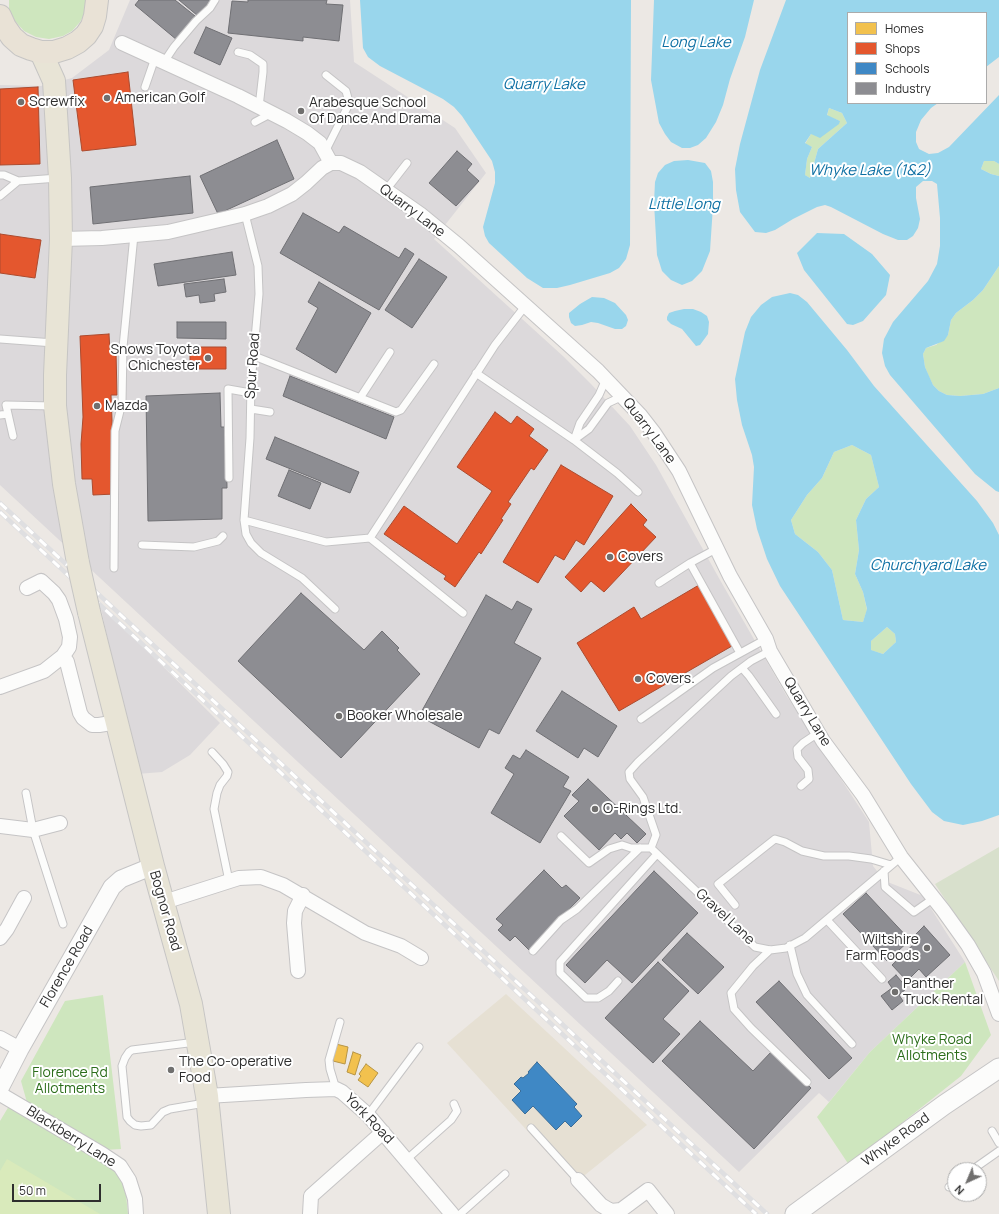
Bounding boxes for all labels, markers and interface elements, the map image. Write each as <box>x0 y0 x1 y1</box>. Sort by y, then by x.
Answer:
legend <box>847 12 987 104</box>
text: Homes <box>885 20 924 37</box>
water label: Long Lake <box>661 34 731 52</box>
text: Shops <box>885 40 920 57</box>
text: Schools <box>885 60 929 77</box>
water label: Quarry Lake <box>503 76 585 94</box>
text: Industry <box>885 80 931 97</box>
place label: American Golf <box>115 90 205 106</box>
marker: American Golf <box>102 93 112 103</box>
place label: Screwfix <box>29 94 85 110</box>
place label: Arabesque School Of Dance And Drama <box>309 95 441 128</box>
marker: Screwfix <box>16 97 26 107</box>
marker: Arabesque School Of Dance And Drama <box>296 106 306 116</box>
water label: Whyke Lake (1&2) <box>809 162 931 180</box>
street label: Quarry Lane <box>376 181 448 241</box>
water label: Little Long <box>648 196 720 214</box>
street label: Spur Road <box>242 332 264 400</box>
place label: Snows Toyota Chichester <box>110 342 200 374</box>
marker: Snows Toyota Chichester <box>203 353 213 363</box>
street label: Quarry Lane <box>619 395 679 467</box>
place label: Mazda <box>105 398 147 414</box>
marker: Mazda <box>92 401 102 411</box>
place label: Covers <box>618 549 663 565</box>
marker: Covers <box>605 552 615 562</box>
water label: Churchyard Lake <box>870 557 986 575</box>
place label: Covers. <box>646 671 695 687</box>
marker: Covers. <box>633 674 643 684</box>
street label: Quarry Lane <box>780 674 834 750</box>
place label: Booker Wholesale <box>347 708 463 724</box>
marker: Booker Wholesale <box>334 711 344 721</box>
place label: O-Rings Ltd. <box>603 801 682 817</box>
marker: O-Rings Ltd. <box>590 804 600 814</box>
street label: Bognor Road <box>146 869 184 953</box>
street label: Gravel Lane <box>692 885 758 949</box>
street label: Florence Road <box>37 923 97 1011</box>
place label: Wiltshire Farm Foods <box>846 932 919 964</box>
marker: Wiltshire Farm Foods <box>922 943 932 953</box>
place label: Panther Truck Rental <box>903 976 983 1008</box>
marker: Panther Truck Rental <box>890 987 900 997</box>
park label: Whyke Road Allotments <box>892 1032 972 1064</box>
place label: The Co-operative Food <box>179 1054 292 1086</box>
park label: Florence Rd Allotments <box>32 1065 108 1098</box>
marker: The Co-operative Food <box>166 1065 176 1075</box>
street label: York Road <box>341 1091 397 1147</box>
street label: Blackberry Lane <box>23 1103 119 1171</box>
street label: Whyke Road <box>859 1110 933 1170</box>
north arrow <box>947 1162 987 1202</box>
scale bar <box>14 1176 103 1202</box>
text: 50 m <box>19 1182 46 1199</box>
text: N <box>951 1182 967 1198</box>

